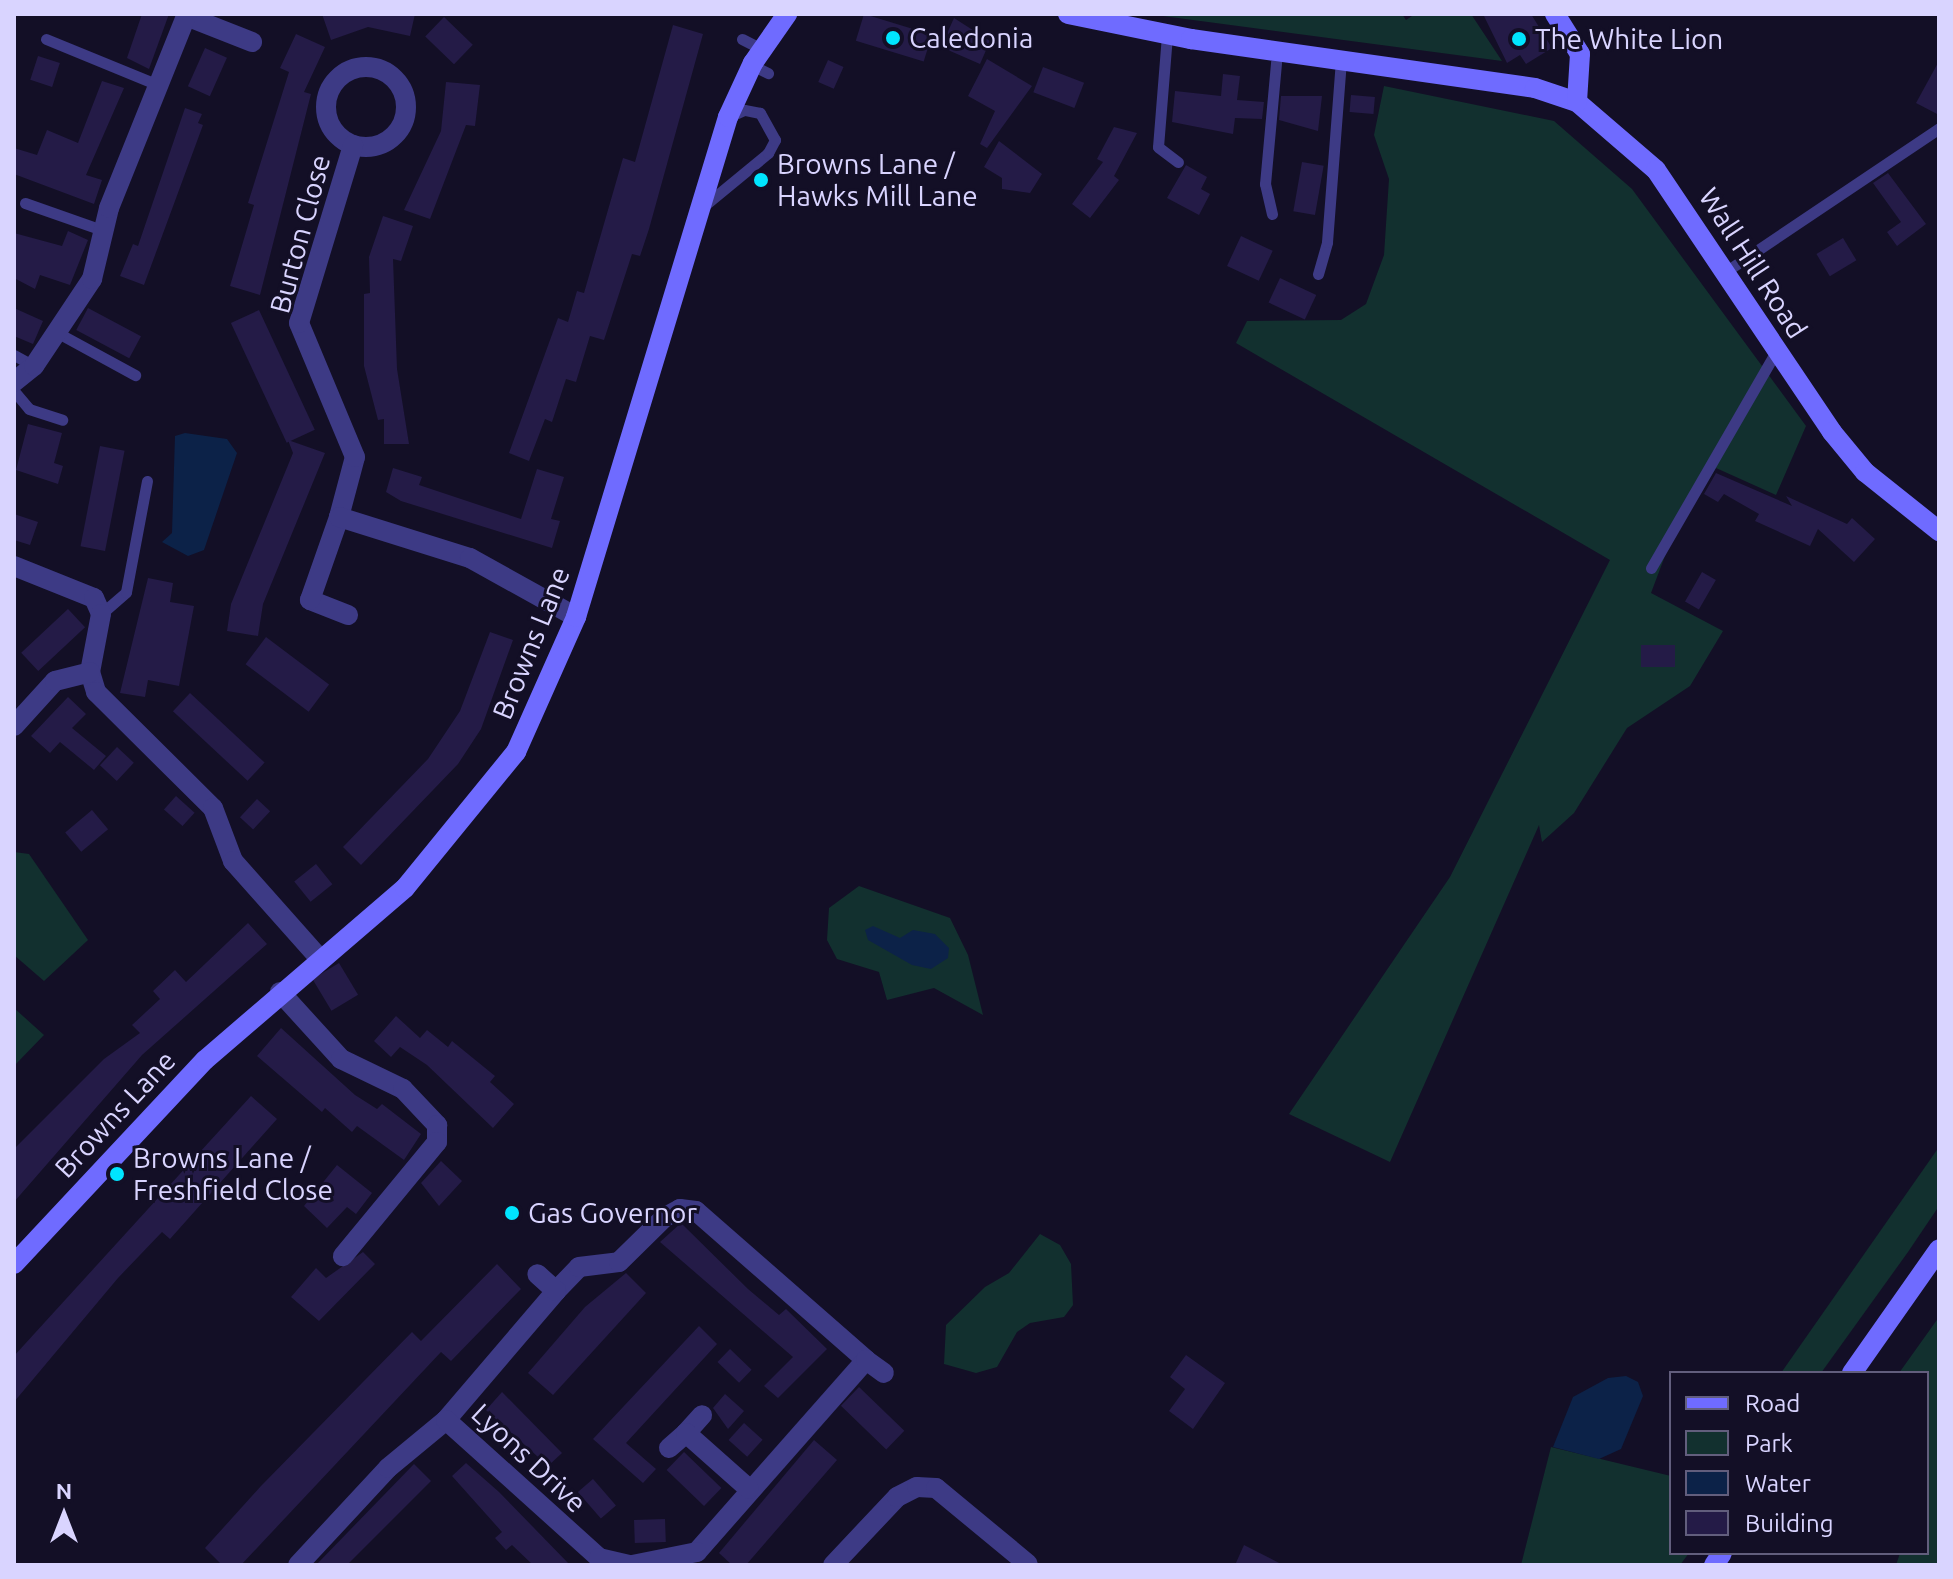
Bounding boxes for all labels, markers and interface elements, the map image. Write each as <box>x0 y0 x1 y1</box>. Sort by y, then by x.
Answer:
place label: Caledonia <box>909 21 1033 55</box>
place label: The White Lion <box>1535 22 1723 56</box>
marker: Caledonia <box>884 29 902 47</box>
marker: The White Lion <box>1510 30 1528 48</box>
place label: Browns Lane / Hawks Mill Lane <box>777 147 978 213</box>
street label: Burton Close <box>263 151 337 317</box>
marker: Browns Lane / Hawks Mill Lane <box>752 171 770 189</box>
street label: Wall Hill Road <box>1692 181 1814 345</box>
street label: Browns Lane <box>485 562 577 724</box>
street label: Browns Lane <box>48 1044 182 1184</box>
place label: Browns Lane / Freshfield Close <box>133 1141 333 1207</box>
marker: Browns Lane / Freshfield Close <box>108 1165 126 1183</box>
place label: Gas Governor <box>528 1196 697 1230</box>
marker: Gas Governor <box>503 1204 521 1222</box>
legend <box>1669 1371 1929 1555</box>
text: Road <box>1745 1390 1800 1417</box>
street label: Lyons Drive <box>465 1396 593 1520</box>
text: Park <box>1745 1430 1793 1457</box>
text: Water <box>1745 1470 1811 1497</box>
north arrow <box>24 1475 104 1555</box>
text: N <box>56 1478 72 1503</box>
text: Building <box>1745 1510 1833 1537</box>

